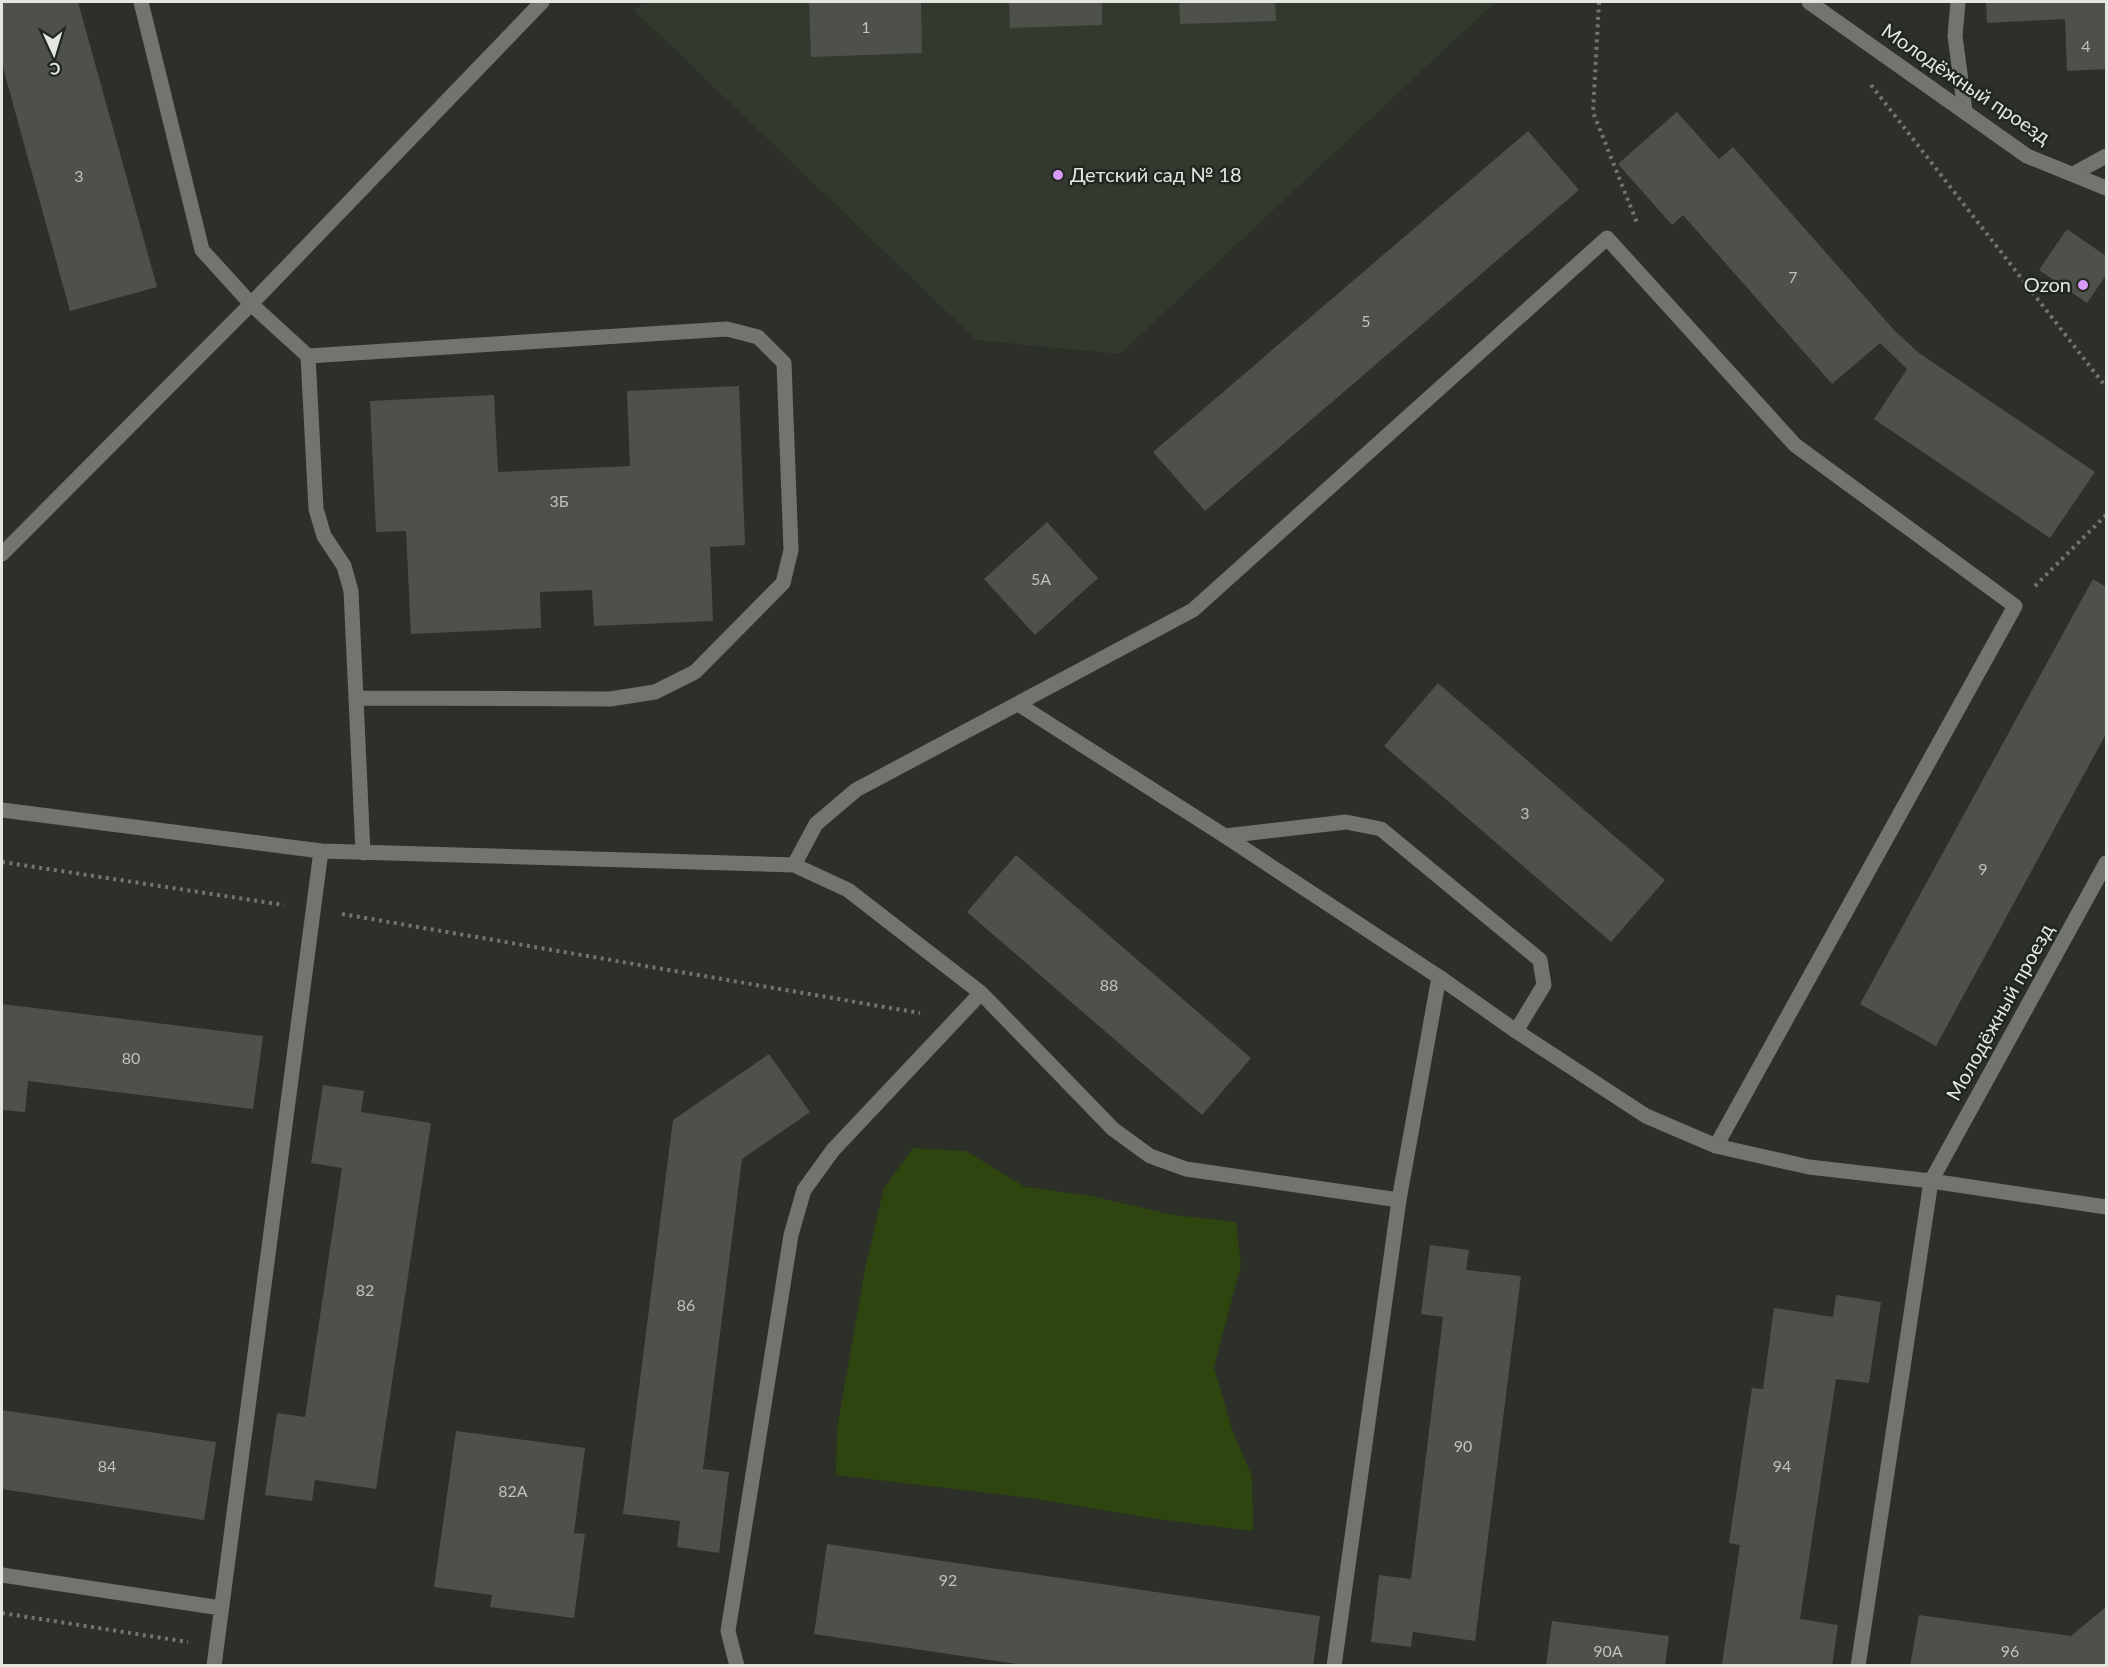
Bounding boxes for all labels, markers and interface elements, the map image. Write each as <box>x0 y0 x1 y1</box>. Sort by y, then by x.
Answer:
house number: 1 <box>861 17 871 36</box>
street label: Молодёжный проезд <box>1878 18 2055 149</box>
north arrow <box>24 24 84 84</box>
house number: 4 <box>2081 36 2091 55</box>
text: С <box>49 60 61 79</box>
place label: Детский сад № 18 <box>1070 162 1242 186</box>
house number: 3 <box>74 166 84 185</box>
marker: Детский сад № 18 <box>1051 168 1065 182</box>
house number: 7 <box>1788 267 1798 286</box>
place label: Ozon <box>2024 272 2071 296</box>
marker: Ozon <box>2076 278 2090 292</box>
house number: 5 <box>1361 311 1371 330</box>
house number: 3Б <box>549 491 569 510</box>
house number: 5А <box>1031 569 1051 588</box>
house number: 3 <box>1520 803 1530 822</box>
house number: 9 <box>1978 859 1988 878</box>
street label: Молодёжный проезд <box>1941 919 2058 1104</box>
house number: 88 <box>1100 975 1118 994</box>
house number: 80 <box>122 1048 140 1067</box>
house number: 82 <box>356 1280 374 1299</box>
house number: 86 <box>677 1295 695 1314</box>
house number: 90 <box>1454 1436 1472 1455</box>
house number: 84 <box>98 1456 116 1475</box>
house number: 94 <box>1773 1456 1791 1475</box>
house number: 82А <box>498 1481 528 1500</box>
house number: 92 <box>939 1570 957 1589</box>
house number: 90А <box>1593 1641 1623 1660</box>
house number: 96 <box>2001 1641 2019 1660</box>

